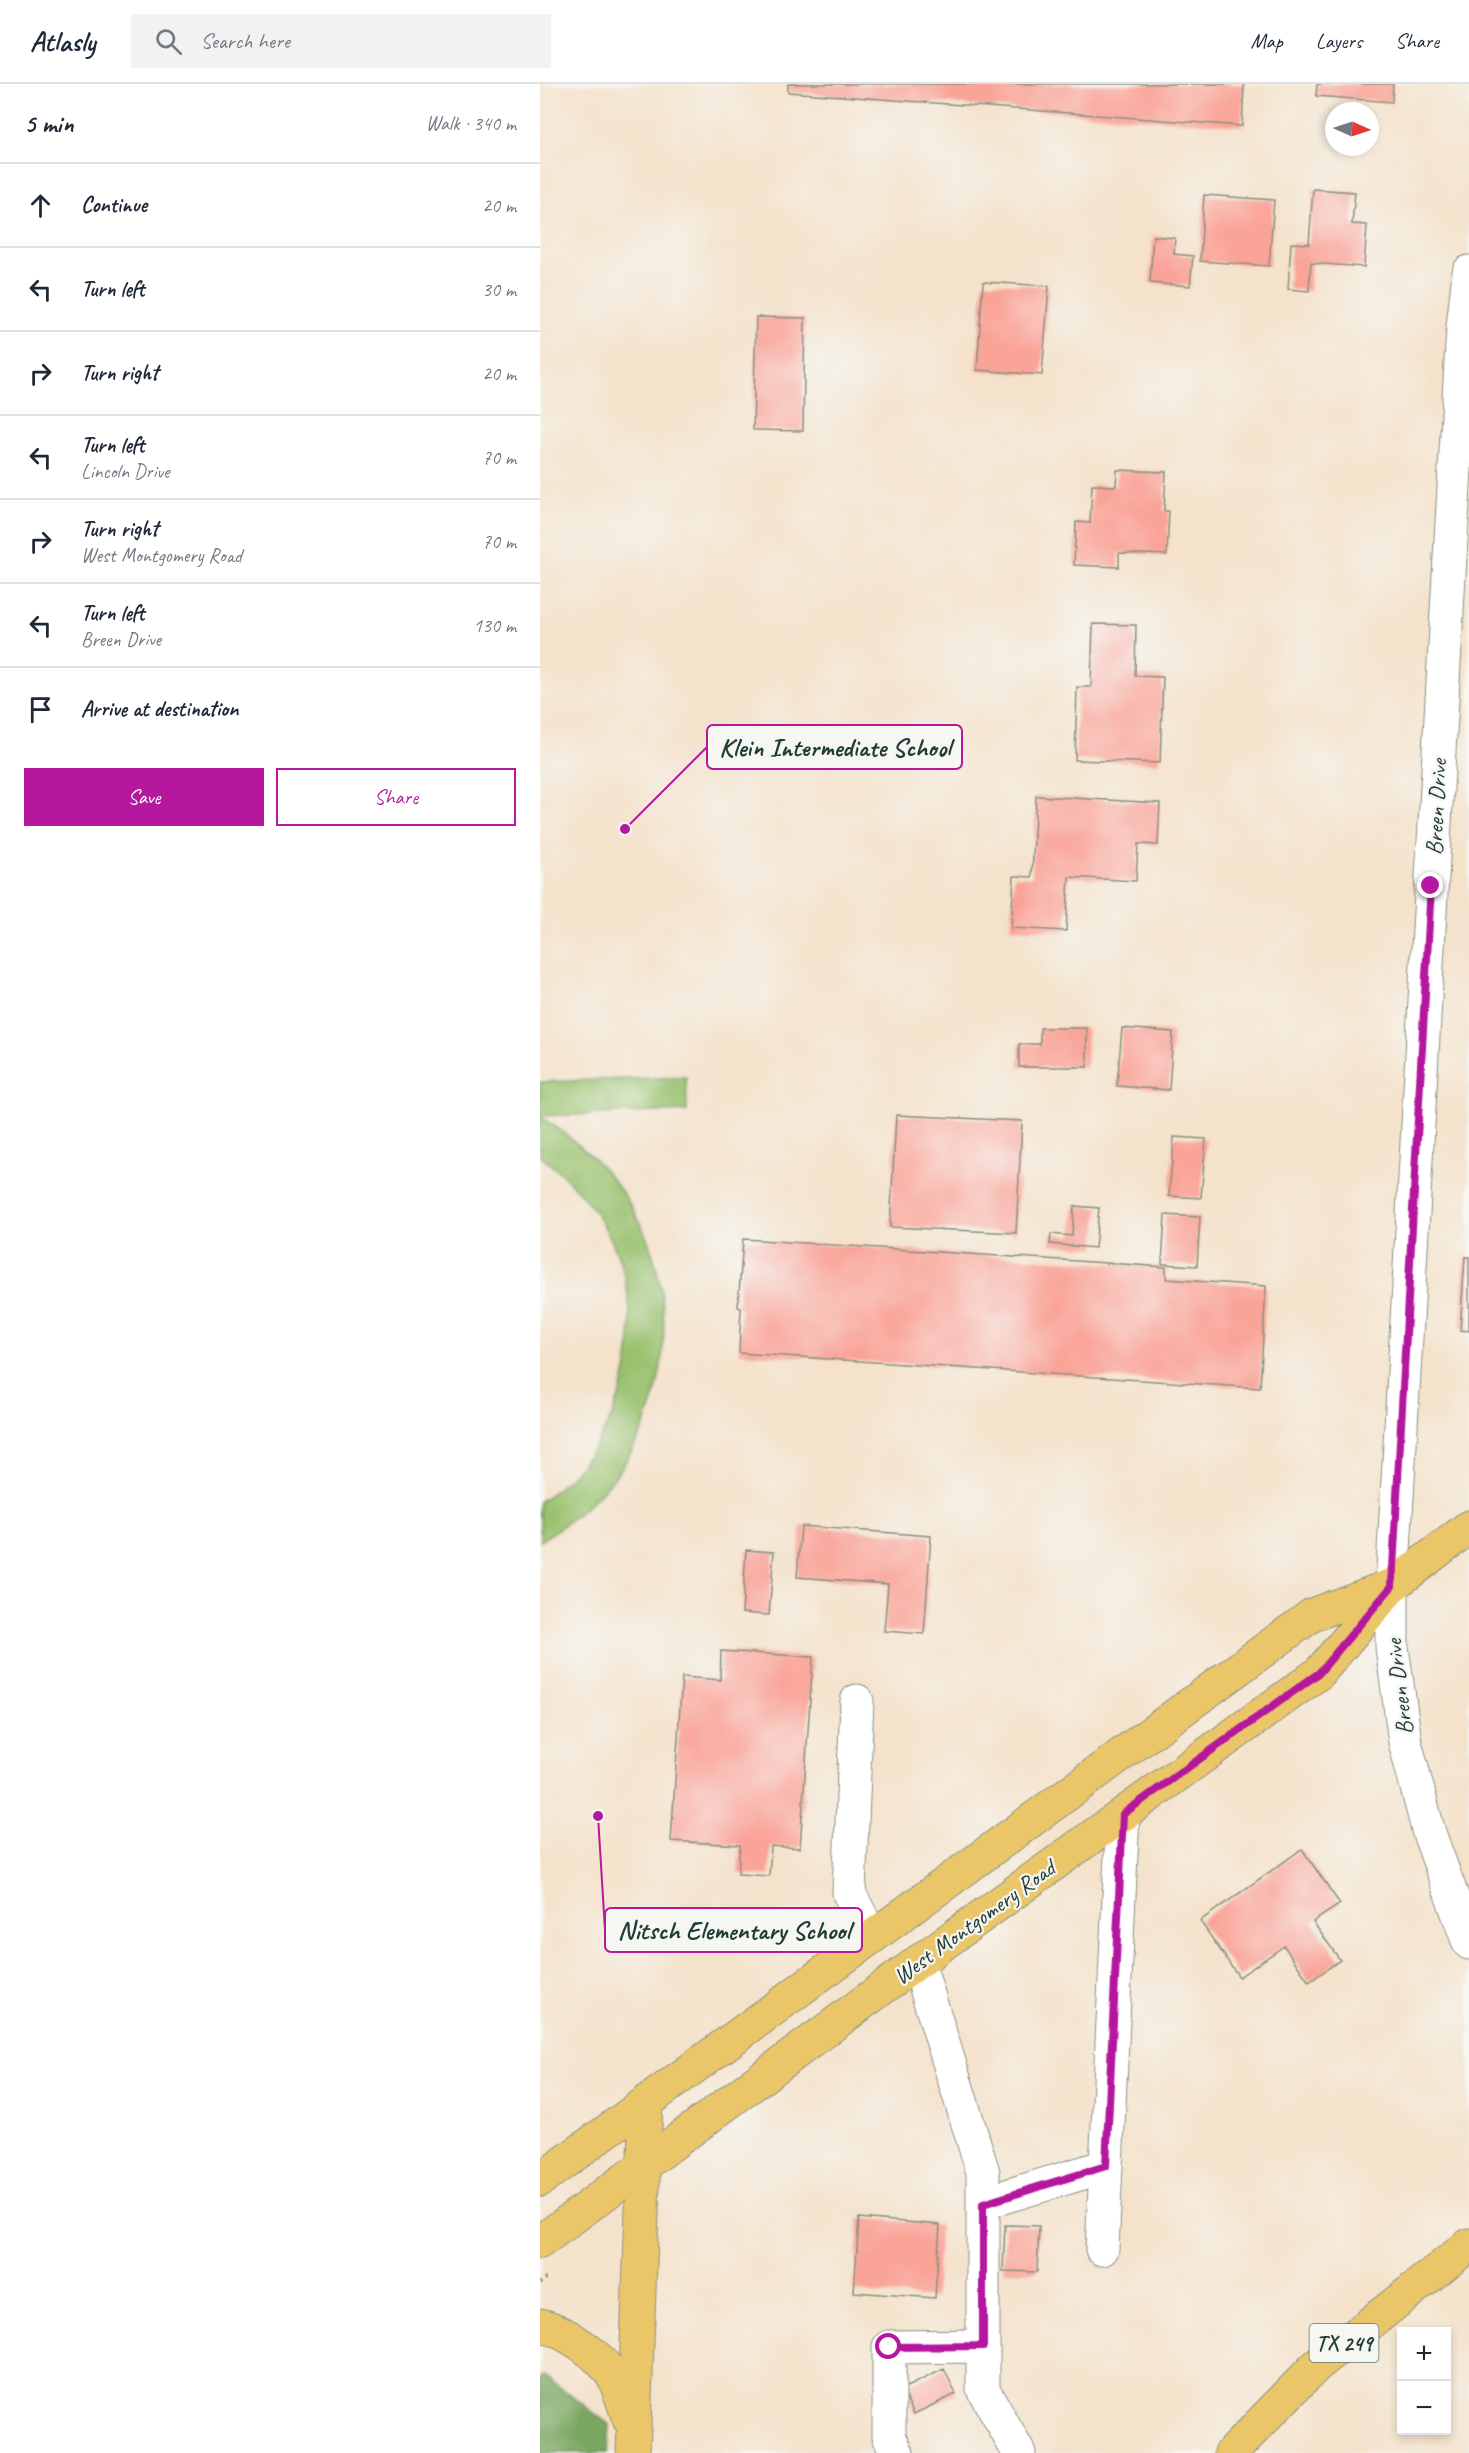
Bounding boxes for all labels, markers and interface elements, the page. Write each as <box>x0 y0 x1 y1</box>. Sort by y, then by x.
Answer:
search box <box>131 14 551 68</box>
text: Atlasly <box>30 24 95 59</box>
icon: search <box>152 25 185 58</box>
text: Search here <box>200 27 290 55</box>
text: Map <box>1250 28 1283 54</box>
text: Layers <box>1316 28 1362 54</box>
text: Share <box>1395 28 1439 54</box>
north arrow <box>1325 102 1379 156</box>
text: 5 min <box>24 107 73 140</box>
text: Walk · 340 m <box>426 111 516 136</box>
icon: ahead <box>24 189 57 222</box>
text: Continue <box>81 191 147 219</box>
text: 20 m <box>482 193 516 218</box>
icon: left <box>24 273 57 306</box>
text: Turn left <box>81 275 145 303</box>
text: 30 m <box>482 277 516 302</box>
icon: right <box>24 357 57 390</box>
text: Turn right <box>81 359 158 387</box>
text: 20 m <box>482 361 516 386</box>
text: Turn left <box>81 431 145 459</box>
icon: left <box>24 441 57 474</box>
text: 70 m <box>482 445 516 470</box>
text: Lincoln Drive <box>81 459 169 484</box>
text: Turn right <box>81 515 158 543</box>
icon: right <box>24 525 57 558</box>
text: 70 m <box>482 529 516 554</box>
text: West Montgomery Road <box>81 543 242 568</box>
text: Turn left <box>81 599 145 627</box>
icon: left <box>24 609 57 642</box>
text: 130 m <box>473 613 516 638</box>
text: Breen Drive <box>81 627 161 652</box>
icon: arrive <box>24 693 57 726</box>
text: Arrive at destination <box>81 695 238 723</box>
callout: Klein Intermediate School <box>707 725 962 769</box>
text: Klein Intermediate School <box>719 731 955 764</box>
street label: Breen Drive <box>1419 756 1454 856</box>
button: Save <box>24 768 264 826</box>
button: Share <box>276 768 516 826</box>
route end <box>1417 872 1443 898</box>
street label: Breen Drive <box>1378 1635 1420 1737</box>
street label: West Montgomery Road <box>887 1851 1064 1991</box>
callout: Nitsch Elementary School <box>605 1908 862 1952</box>
text: Nitsch Elementary School <box>618 1914 856 1947</box>
road number: TX 249 <box>1310 2324 1378 2362</box>
map controls <box>1397 2327 1451 2435</box>
button: + <box>1397 2327 1451 2381</box>
route start <box>875 2333 901 2359</box>
button: − <box>1397 2381 1451 2435</box>

